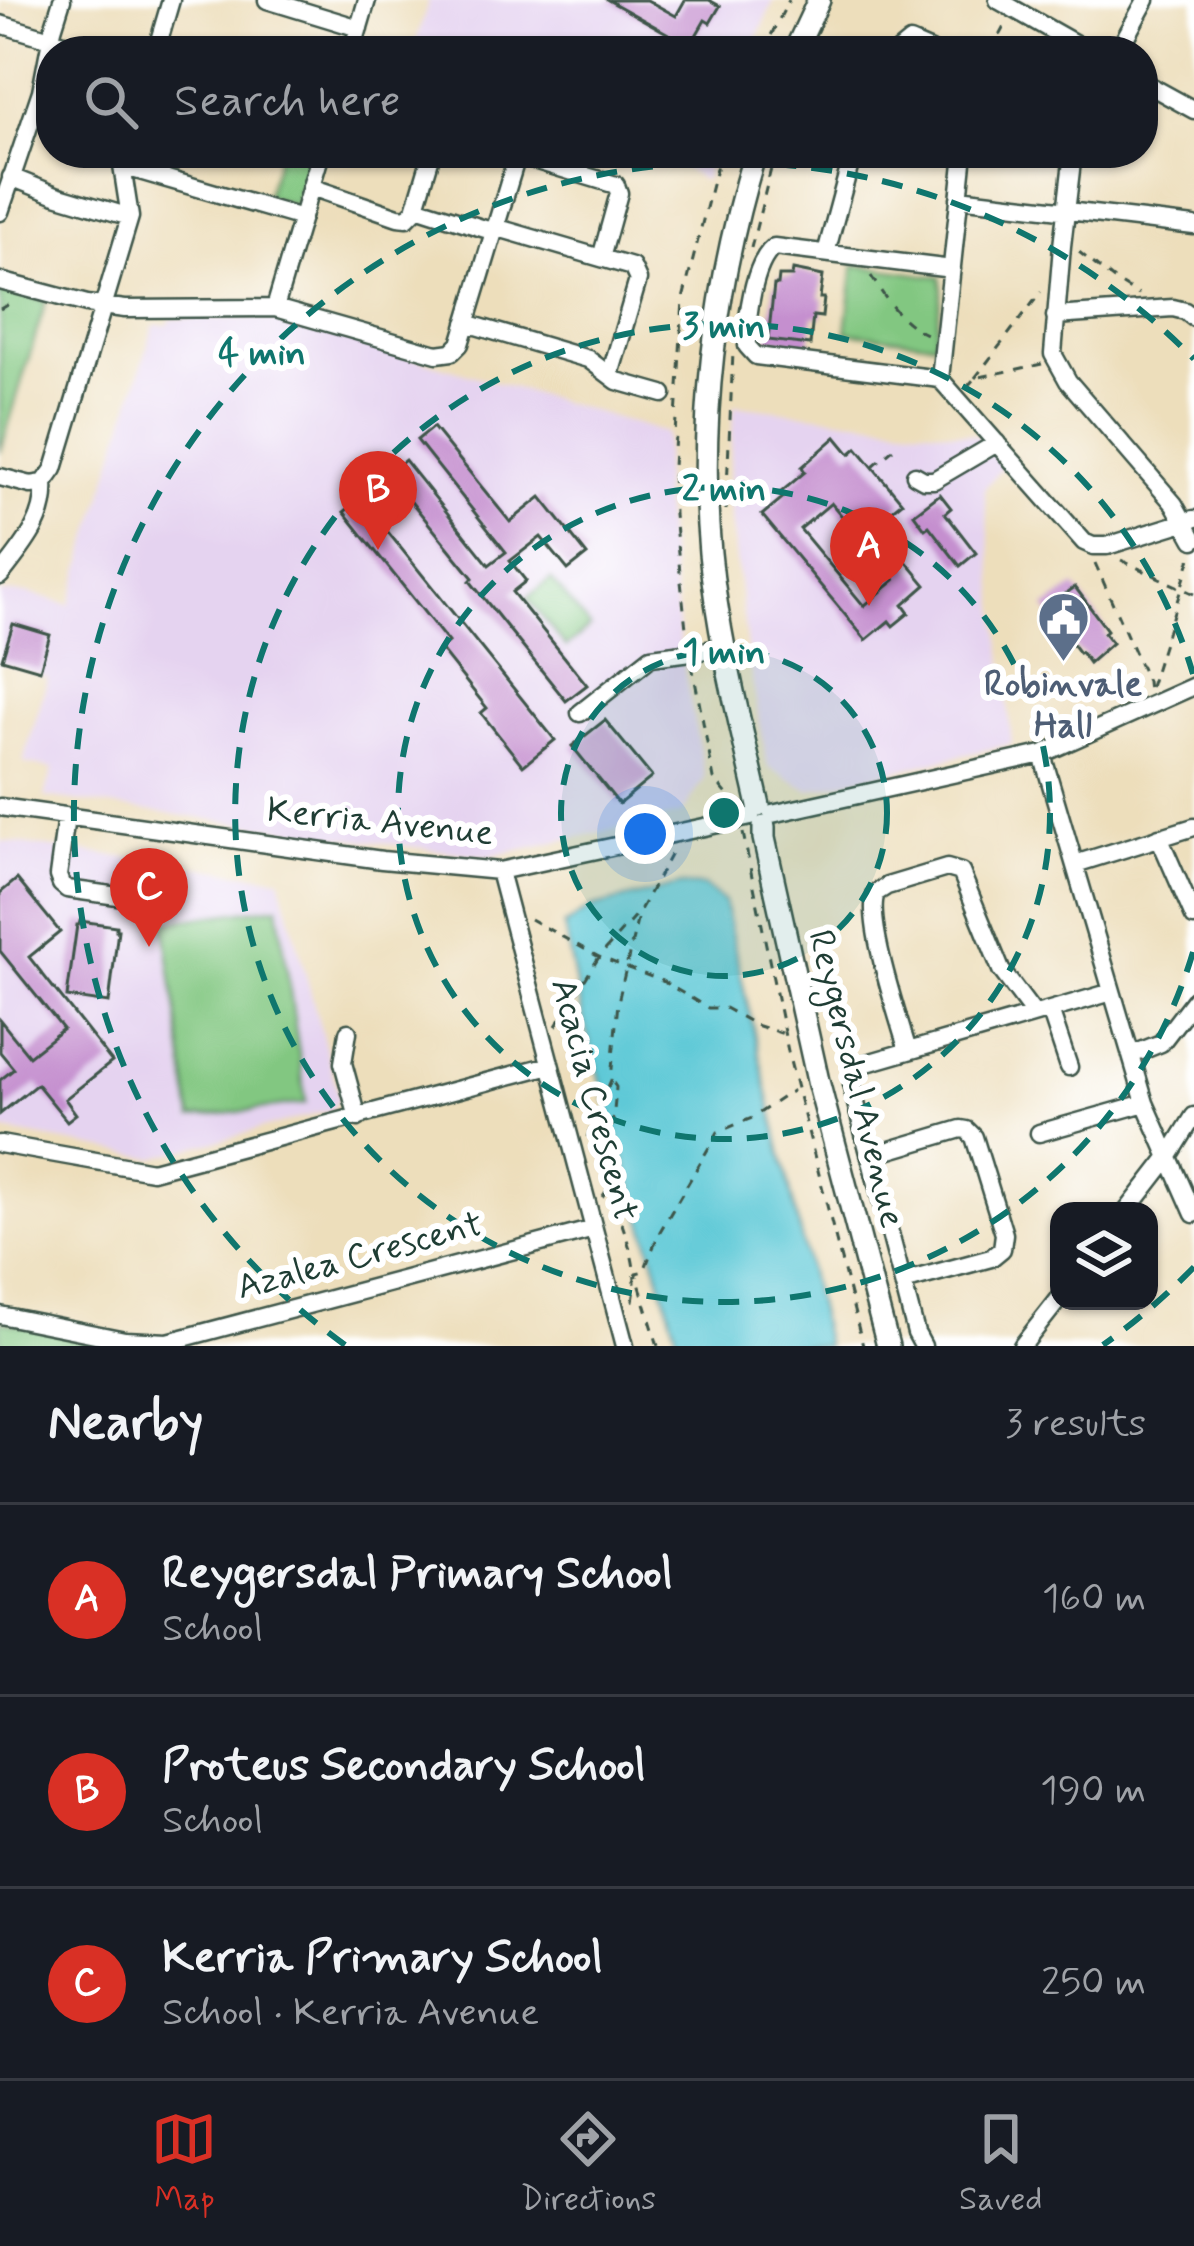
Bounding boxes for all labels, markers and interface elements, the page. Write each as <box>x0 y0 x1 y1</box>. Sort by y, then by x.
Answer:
search box <box>36 36 1158 168</box>
icon: search <box>78 69 144 135</box>
text: Search here <box>174 73 401 132</box>
text: 3 min <box>682 304 766 351</box>
text: 4 min <box>218 331 306 378</box>
pin: B <box>339 451 417 550</box>
text: 2 min <box>682 467 766 514</box>
pin: A <box>830 507 908 606</box>
public building icon: Robinvale Hall <box>1035 589 1091 663</box>
text: 1 min <box>683 630 765 677</box>
place label: Robinvale Hall <box>984 662 1142 750</box>
street label: Kerria Avenue <box>265 788 495 858</box>
centre of rings <box>703 792 745 834</box>
your location <box>615 804 675 864</box>
pin: C <box>110 848 188 947</box>
street label: Reygersdal Avenue <box>793 925 915 1233</box>
street label: Acacia Crescent <box>538 973 648 1227</box>
street label: Azalea Crescent <box>232 1202 488 1312</box>
map controls <box>1050 1202 1158 1310</box>
button: layers <box>1050 1202 1158 1310</box>
text: Nearby <box>48 1391 203 1457</box>
text: 3 results <box>1005 1399 1146 1450</box>
text: Reygersdal Primary School <box>162 1545 673 1604</box>
text: A <box>74 1574 100 1625</box>
text: 160 m <box>1042 1574 1146 1625</box>
text: School <box>162 1604 263 1655</box>
text: Proteus Secondary School <box>162 1737 646 1796</box>
text: B <box>75 1766 99 1817</box>
text: 190 m <box>1040 1766 1146 1817</box>
text: School <box>162 1796 263 1847</box>
text: Kerria Primary School <box>162 1929 603 1988</box>
text: C <box>73 1958 101 2009</box>
text: 250 m <box>1041 1958 1146 2009</box>
text: School · Kerria Avenue <box>162 1988 539 2039</box>
tab: Map <box>151 2106 217 2222</box>
tab: Directions <box>520 2106 656 2222</box>
tab: Saved <box>959 2106 1043 2222</box>

